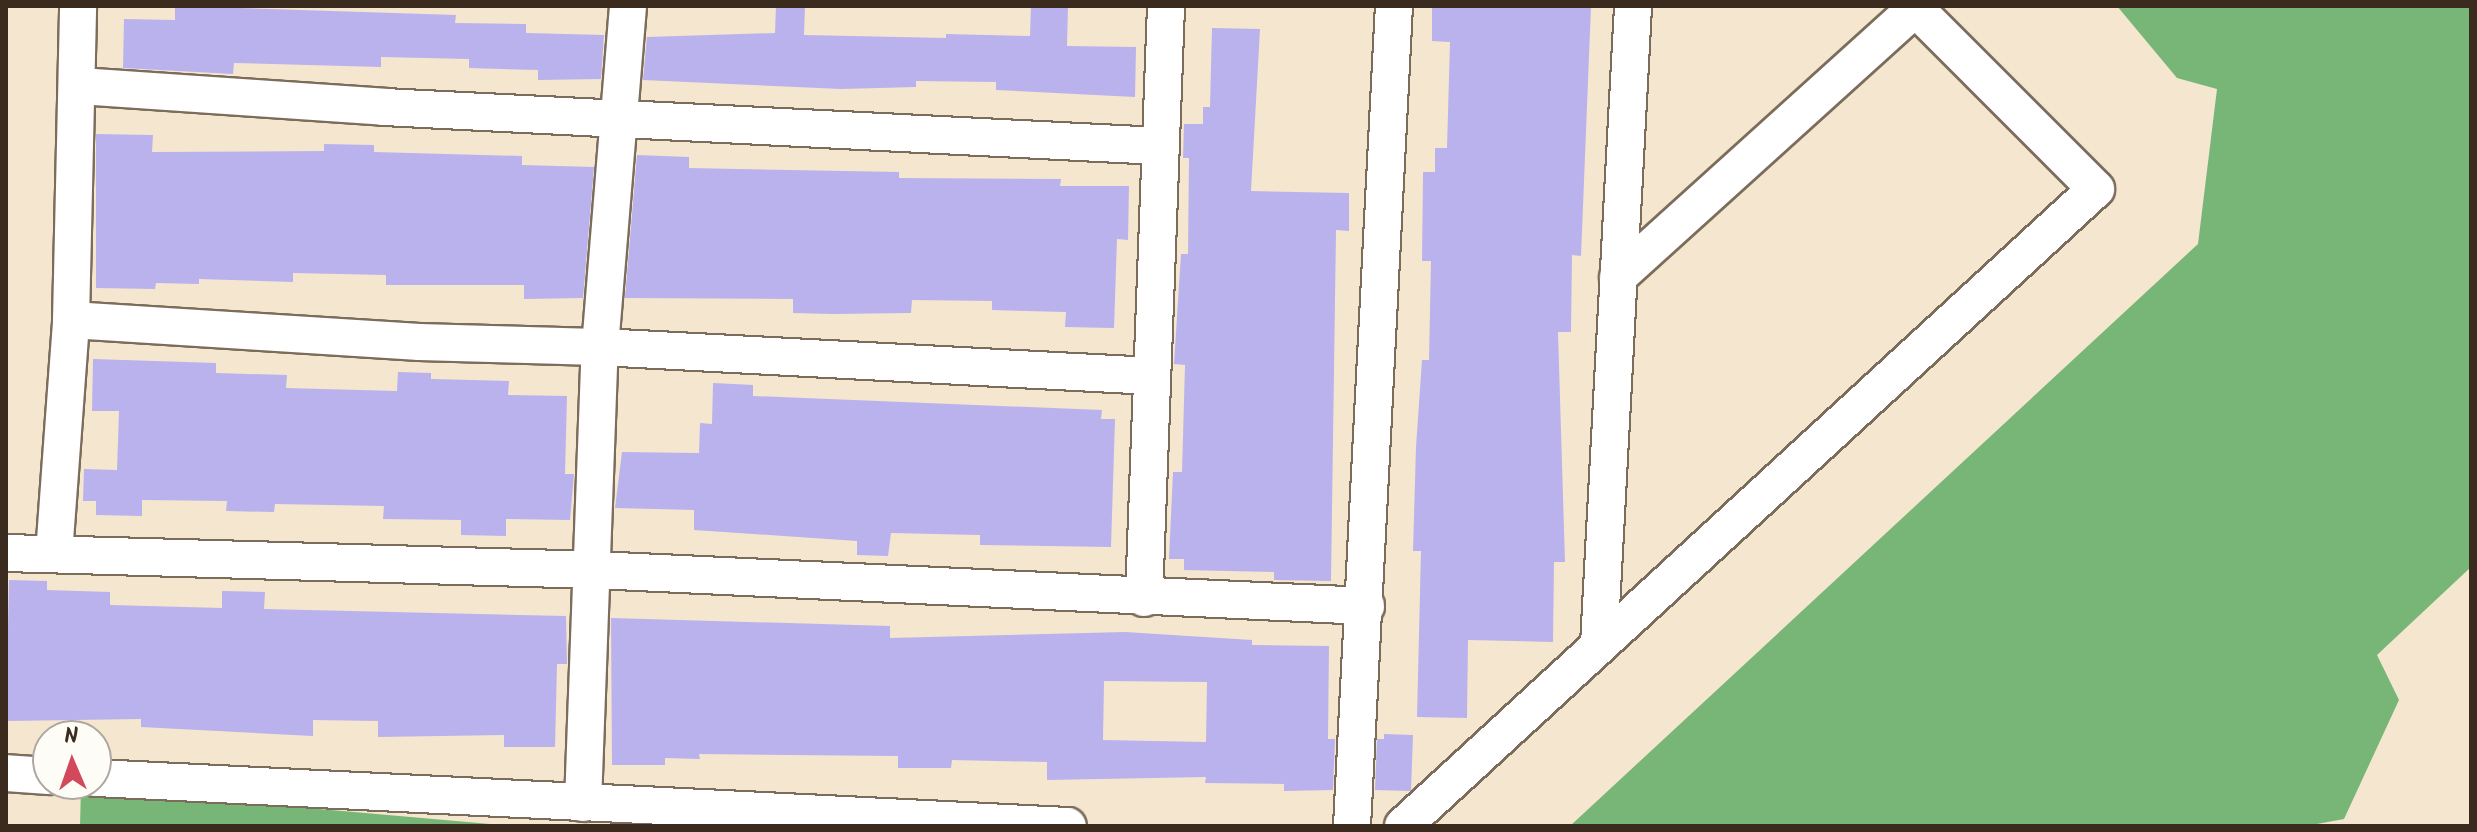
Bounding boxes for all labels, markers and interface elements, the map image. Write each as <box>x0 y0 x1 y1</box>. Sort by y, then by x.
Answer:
north arrow <box>32 720 112 800</box>
text: N <box>64 720 79 755</box>

